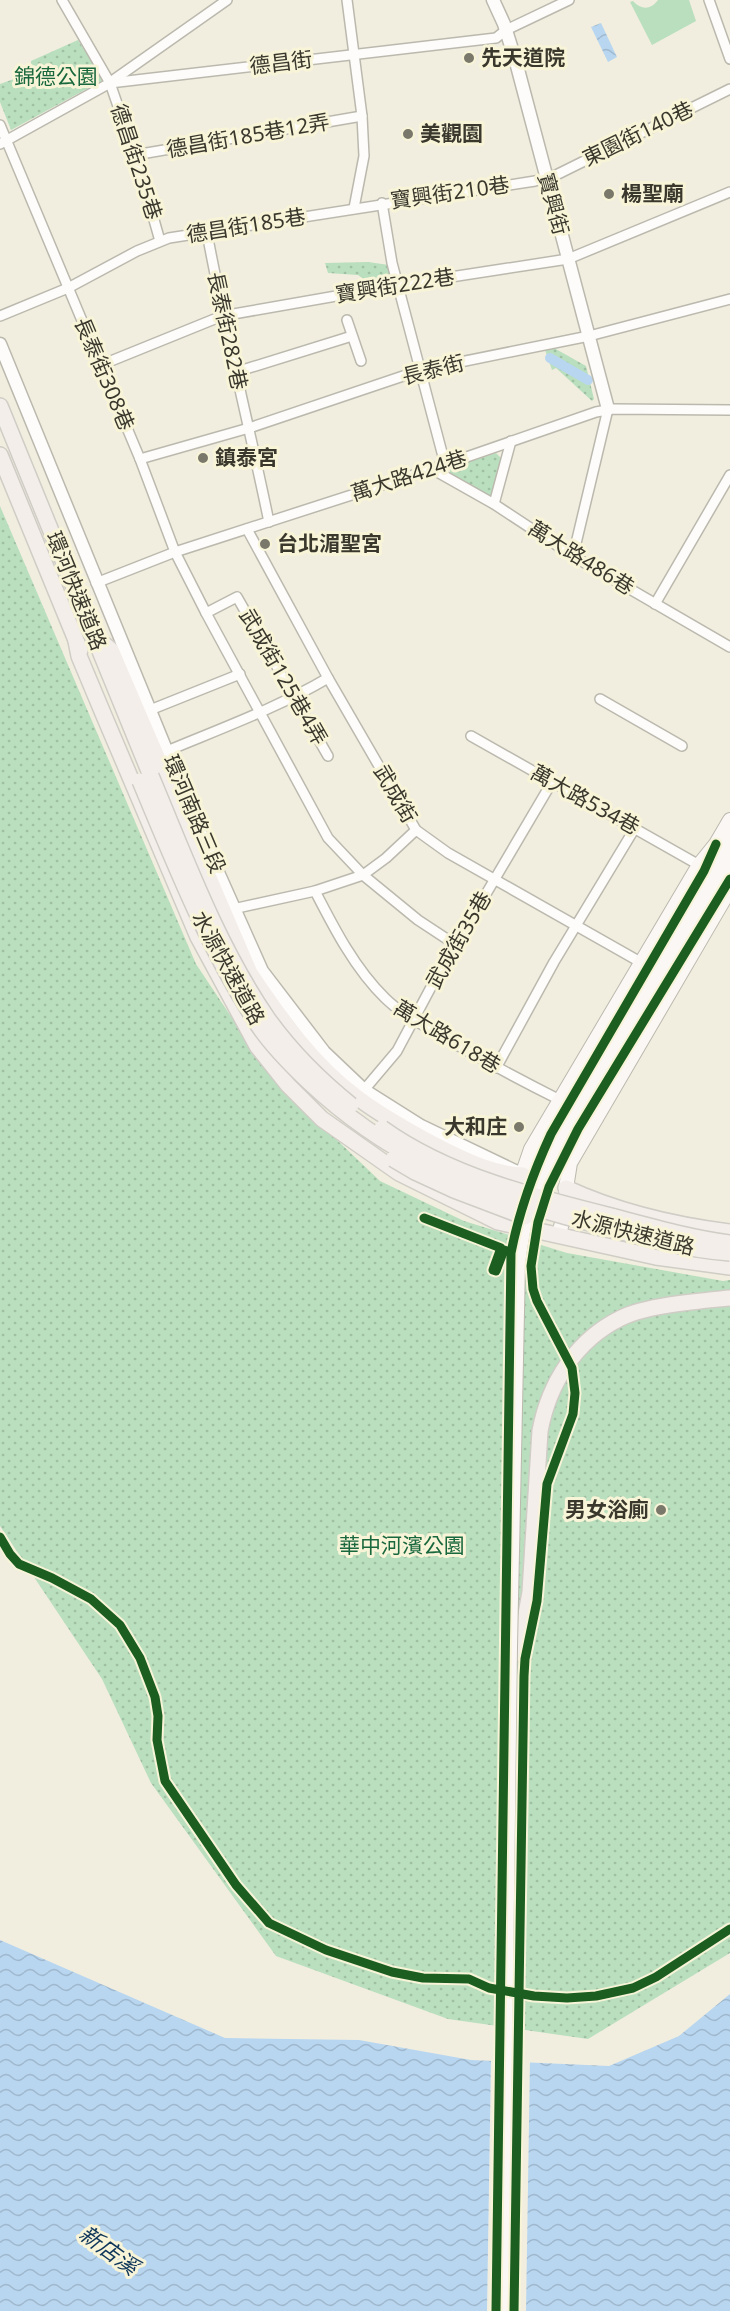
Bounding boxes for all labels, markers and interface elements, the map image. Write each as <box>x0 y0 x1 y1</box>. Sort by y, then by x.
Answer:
place label: 先天道院 <box>481 43 565 71</box>
street label: 德昌街 <box>248 44 314 80</box>
marker: 先天道院 <box>462 51 476 65</box>
park label: 錦德公園 <box>14 62 98 90</box>
street label: 東園街140巷 <box>577 94 698 172</box>
street label: 德昌街235巷 <box>105 100 169 223</box>
street label: 德昌街185巷12弄 <box>164 107 332 163</box>
place label: 美觀園 <box>420 119 483 147</box>
marker: 美觀園 <box>401 127 415 141</box>
street label: 寶興街210巷 <box>388 170 511 214</box>
street label: 寶興街 <box>532 170 576 238</box>
place label: 楊聖廟 <box>621 179 684 207</box>
marker: 楊聖廟 <box>602 187 616 201</box>
street label: 德昌街185巷 <box>184 202 307 248</box>
street label: 寶興街222巷 <box>333 262 456 308</box>
street label: 長泰街282巷 <box>202 269 254 392</box>
street label: 長泰街308巷 <box>69 313 141 434</box>
street label: 長泰街 <box>399 348 467 390</box>
place label: 鎮泰宮 <box>215 443 278 471</box>
street label: 萬大路424巷 <box>347 443 470 507</box>
marker: 鎮泰宮 <box>196 451 210 465</box>
street label: 萬大路486巷 <box>523 513 640 601</box>
street label: 環河快速道路 <box>40 527 114 654</box>
place label: 台北湄聖宮 <box>277 529 382 557</box>
marker: 台北湄聖宮 <box>258 537 272 551</box>
street label: 武成街125巷4弄 <box>233 603 334 750</box>
street label: 環河南路三段 <box>157 750 232 877</box>
street label: 萬大路534巷 <box>526 758 645 840</box>
street label: 武成街 <box>368 759 424 828</box>
street label: 武成街35巷 <box>419 886 497 993</box>
street label: 水源快速道路 <box>186 906 272 1029</box>
street label: 萬大路618巷 <box>389 993 506 1079</box>
place label: 大和庄 <box>444 1112 507 1140</box>
marker: 大和庄 <box>512 1120 526 1134</box>
street label: 水源快速道路 <box>569 1203 698 1261</box>
place label: 男女浴廁 <box>565 1495 649 1523</box>
marker: 男女浴廁 <box>654 1503 668 1517</box>
park label: 華中河濱公園 <box>339 1531 465 1559</box>
water label: 新店溪 <box>74 2218 148 2282</box>

